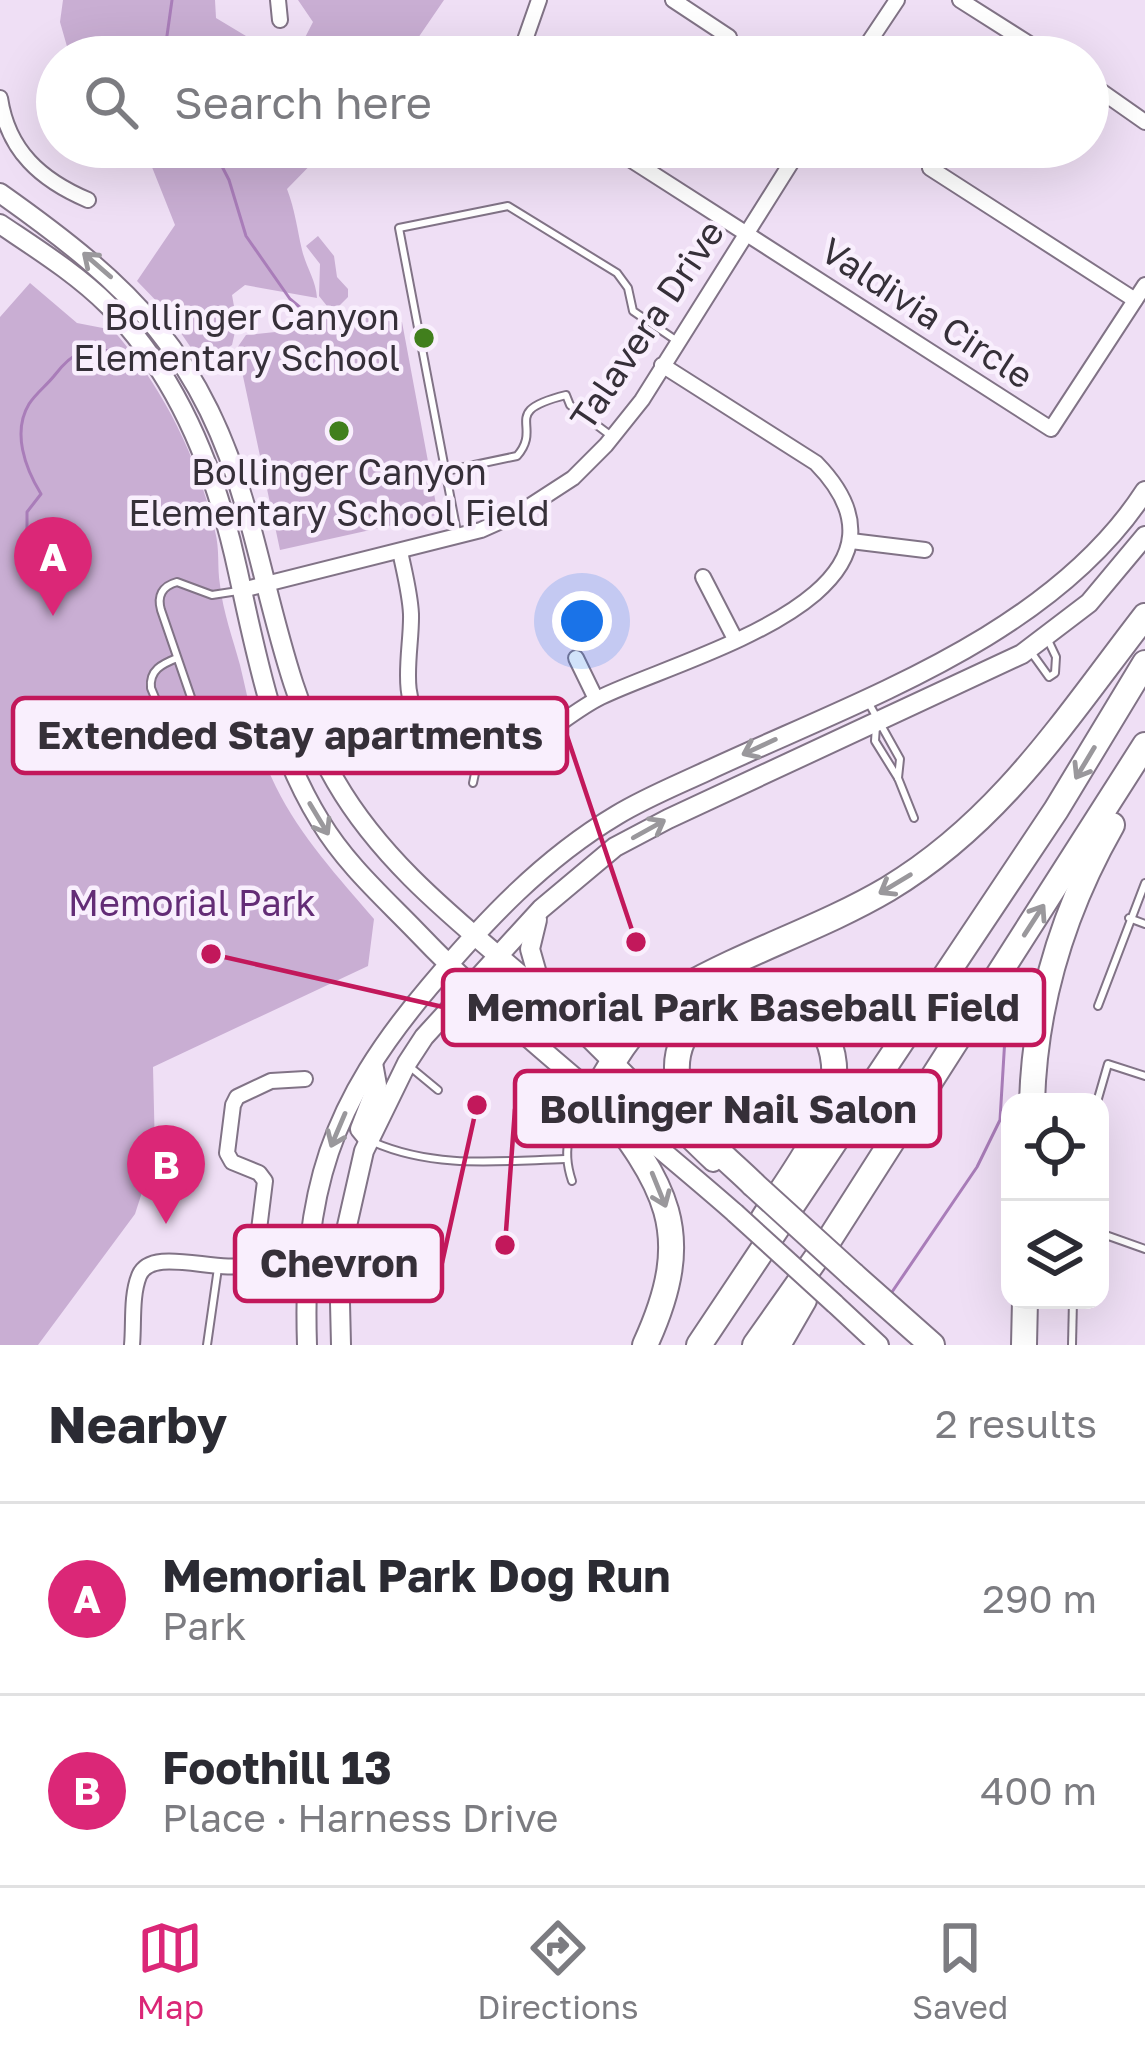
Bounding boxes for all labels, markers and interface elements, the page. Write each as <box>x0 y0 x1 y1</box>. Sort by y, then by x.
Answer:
search box <box>36 36 1109 168</box>
icon: search <box>78 69 144 135</box>
text: Search here <box>174 75 432 129</box>
street label: Talavera Drive <box>561 212 732 438</box>
street label: Valdivia Circle <box>813 228 1041 397</box>
one-way arrow <box>82 252 113 279</box>
place label: Bollinger Canyon Elementary School <box>73 295 400 379</box>
marker: Bollinger Canyon Elementary School <box>411 325 437 351</box>
marker: Bollinger Canyon Elementary School Field <box>326 418 352 444</box>
place label: Bollinger Canyon Elementary School Field <box>128 450 550 534</box>
pin: A <box>14 517 92 616</box>
your location <box>552 591 612 651</box>
callout: Extended Stay apartments <box>13 698 567 773</box>
text: Extended Stay apartments <box>37 711 543 758</box>
one-way arrow <box>742 737 778 759</box>
one-way arrow <box>1072 745 1096 780</box>
one-way arrow <box>307 801 331 835</box>
one-way arrow <box>630 817 665 840</box>
one-way arrow <box>879 872 913 896</box>
park label: Memorial Park <box>68 881 316 924</box>
one-way arrow <box>1021 904 1046 938</box>
callout: Memorial Park Baseball Field <box>443 970 1044 1045</box>
text: Memorial Park Baseball Field <box>466 983 1020 1030</box>
callout: Bollinger Nail Salon <box>515 1071 940 1146</box>
text: Bollinger Nail Salon <box>539 1085 917 1132</box>
map controls <box>1001 1093 1109 1309</box>
button: locate <box>1001 1093 1109 1201</box>
one-way arrow <box>325 1111 347 1147</box>
pin: B <box>127 1125 205 1224</box>
one-way arrow <box>650 1171 671 1208</box>
button: layers <box>1001 1201 1109 1309</box>
callout: Chevron <box>235 1226 442 1301</box>
text: Chevron <box>260 1239 418 1286</box>
text: Nearby <box>48 1393 227 1454</box>
text: 2 results <box>935 1400 1097 1447</box>
text: Memorial Park Dog Run <box>162 1548 670 1602</box>
text: A <box>73 1575 101 1622</box>
text: 290 m <box>982 1575 1097 1622</box>
text: Park <box>162 1602 246 1649</box>
text: Foothill 13 <box>162 1740 392 1794</box>
text: B <box>73 1767 101 1814</box>
text: 400 m <box>981 1767 1097 1814</box>
text: Place · Harness Drive <box>162 1794 558 1841</box>
tab: Map <box>137 1915 204 2026</box>
tab: Directions <box>477 1915 639 2026</box>
tab: Saved <box>912 1915 1008 2026</box>

